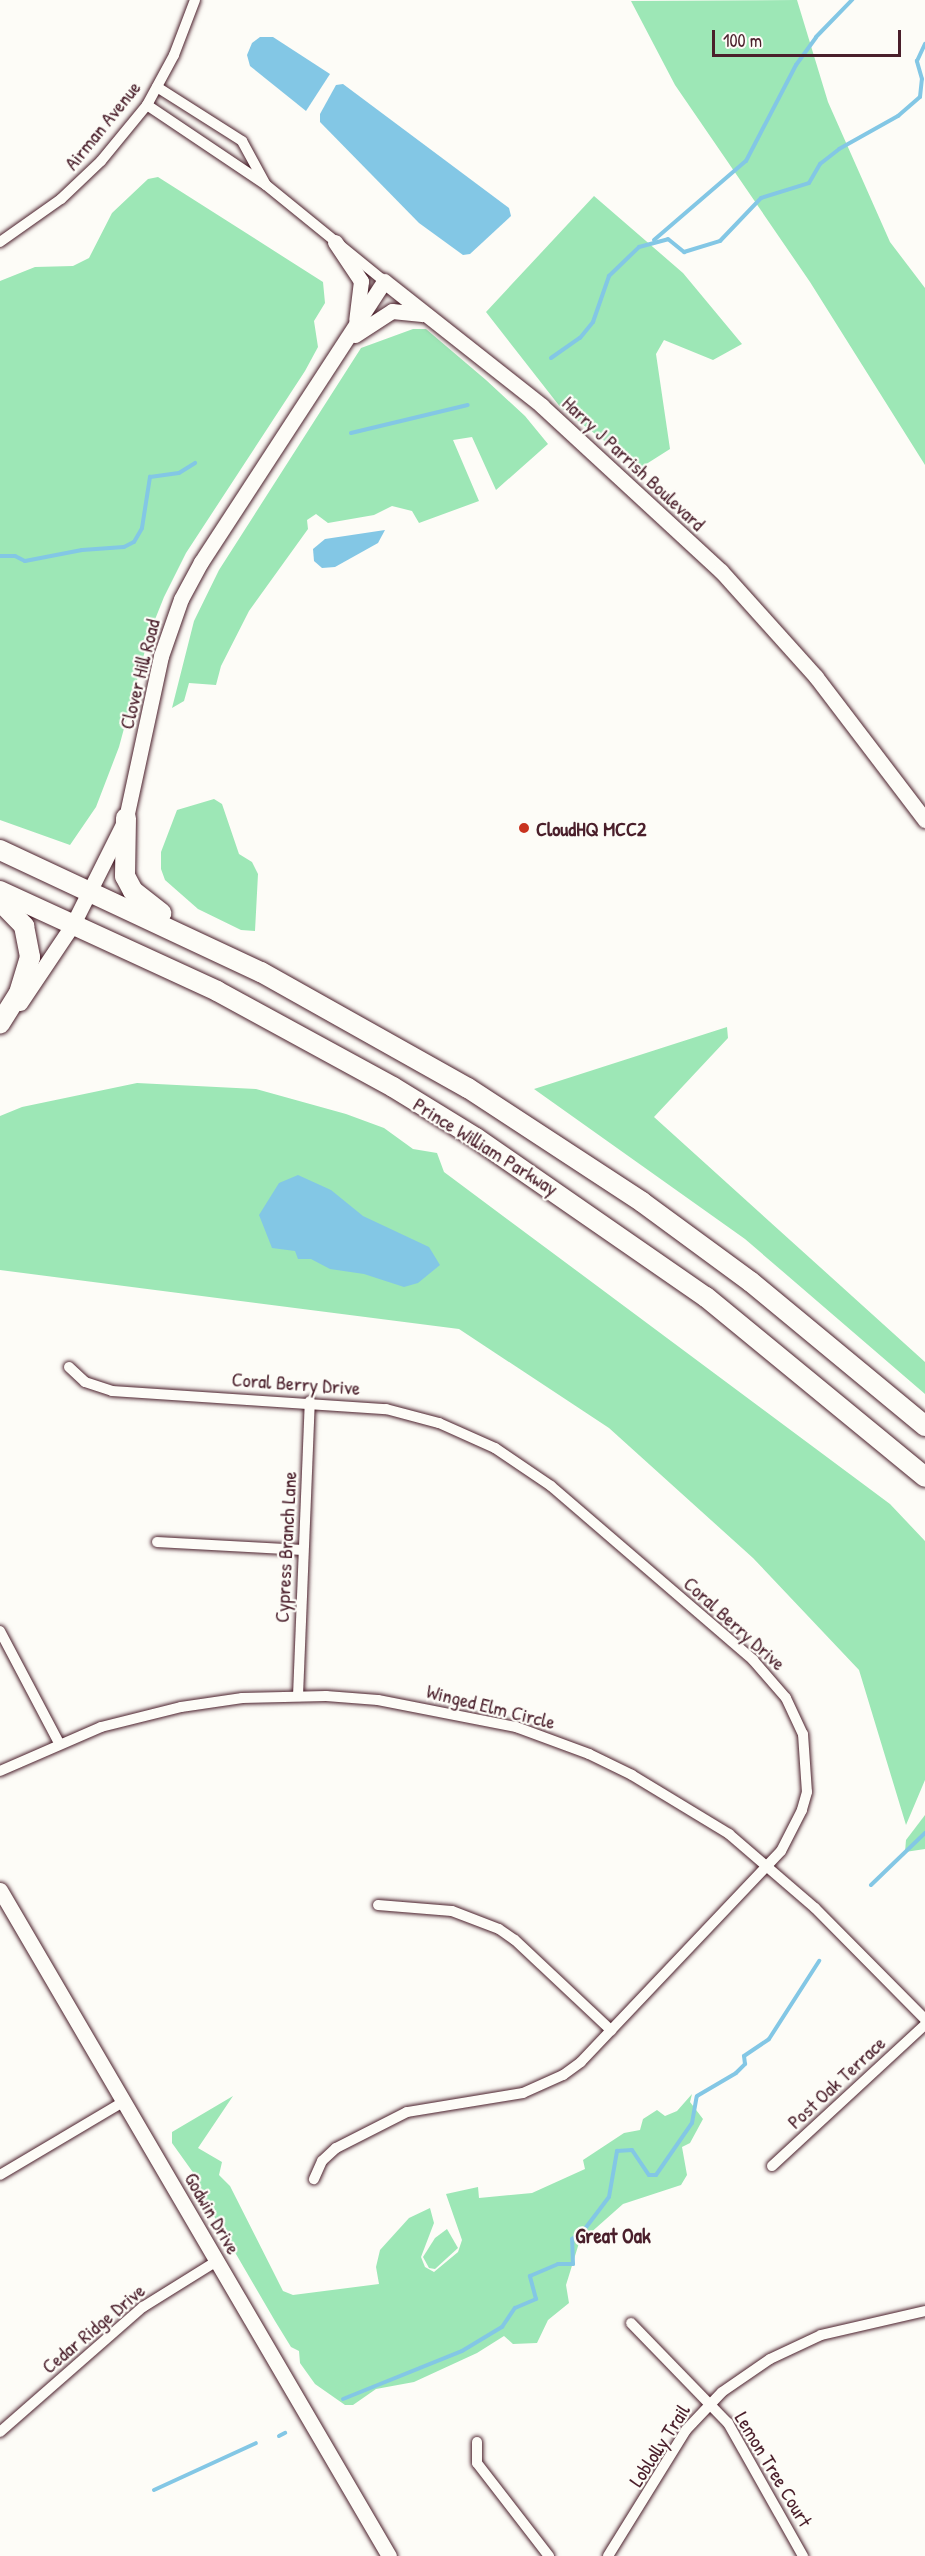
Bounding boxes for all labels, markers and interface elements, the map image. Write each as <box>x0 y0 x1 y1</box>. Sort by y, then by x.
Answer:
scale bar <box>715 18 904 56</box>
text: 100 m <box>723 28 762 53</box>
street label: Airman Avenue <box>59 76 145 174</box>
street label: Harry J Parrish Boulevard <box>558 391 710 535</box>
street label: Clover Hill Road <box>114 617 164 731</box>
place label: CloudHQ MCC2 <box>536 816 646 840</box>
marker: CloudHQ MCC2 <box>517 821 531 835</box>
street label: Prince William Parkway <box>409 1092 563 1200</box>
street label: Coral Berry Drive <box>231 1367 361 1399</box>
street label: Cypress Branch Lane <box>269 1471 301 1623</box>
street label: Coral Berry Drive <box>679 1571 791 1675</box>
street label: Winged Elm Circle <box>424 1678 558 1734</box>
street label: Post Oak Terrace <box>782 2031 890 2133</box>
street label: Godwin Drive <box>180 2168 246 2258</box>
district label: Great Oak <box>575 2223 651 2249</box>
street label: Cedar Ridge Drive <box>37 2278 149 2378</box>
street label: Loblolly Trail <box>623 2399 695 2491</box>
street label: Lemon Tree Court <box>730 2407 818 2531</box>

